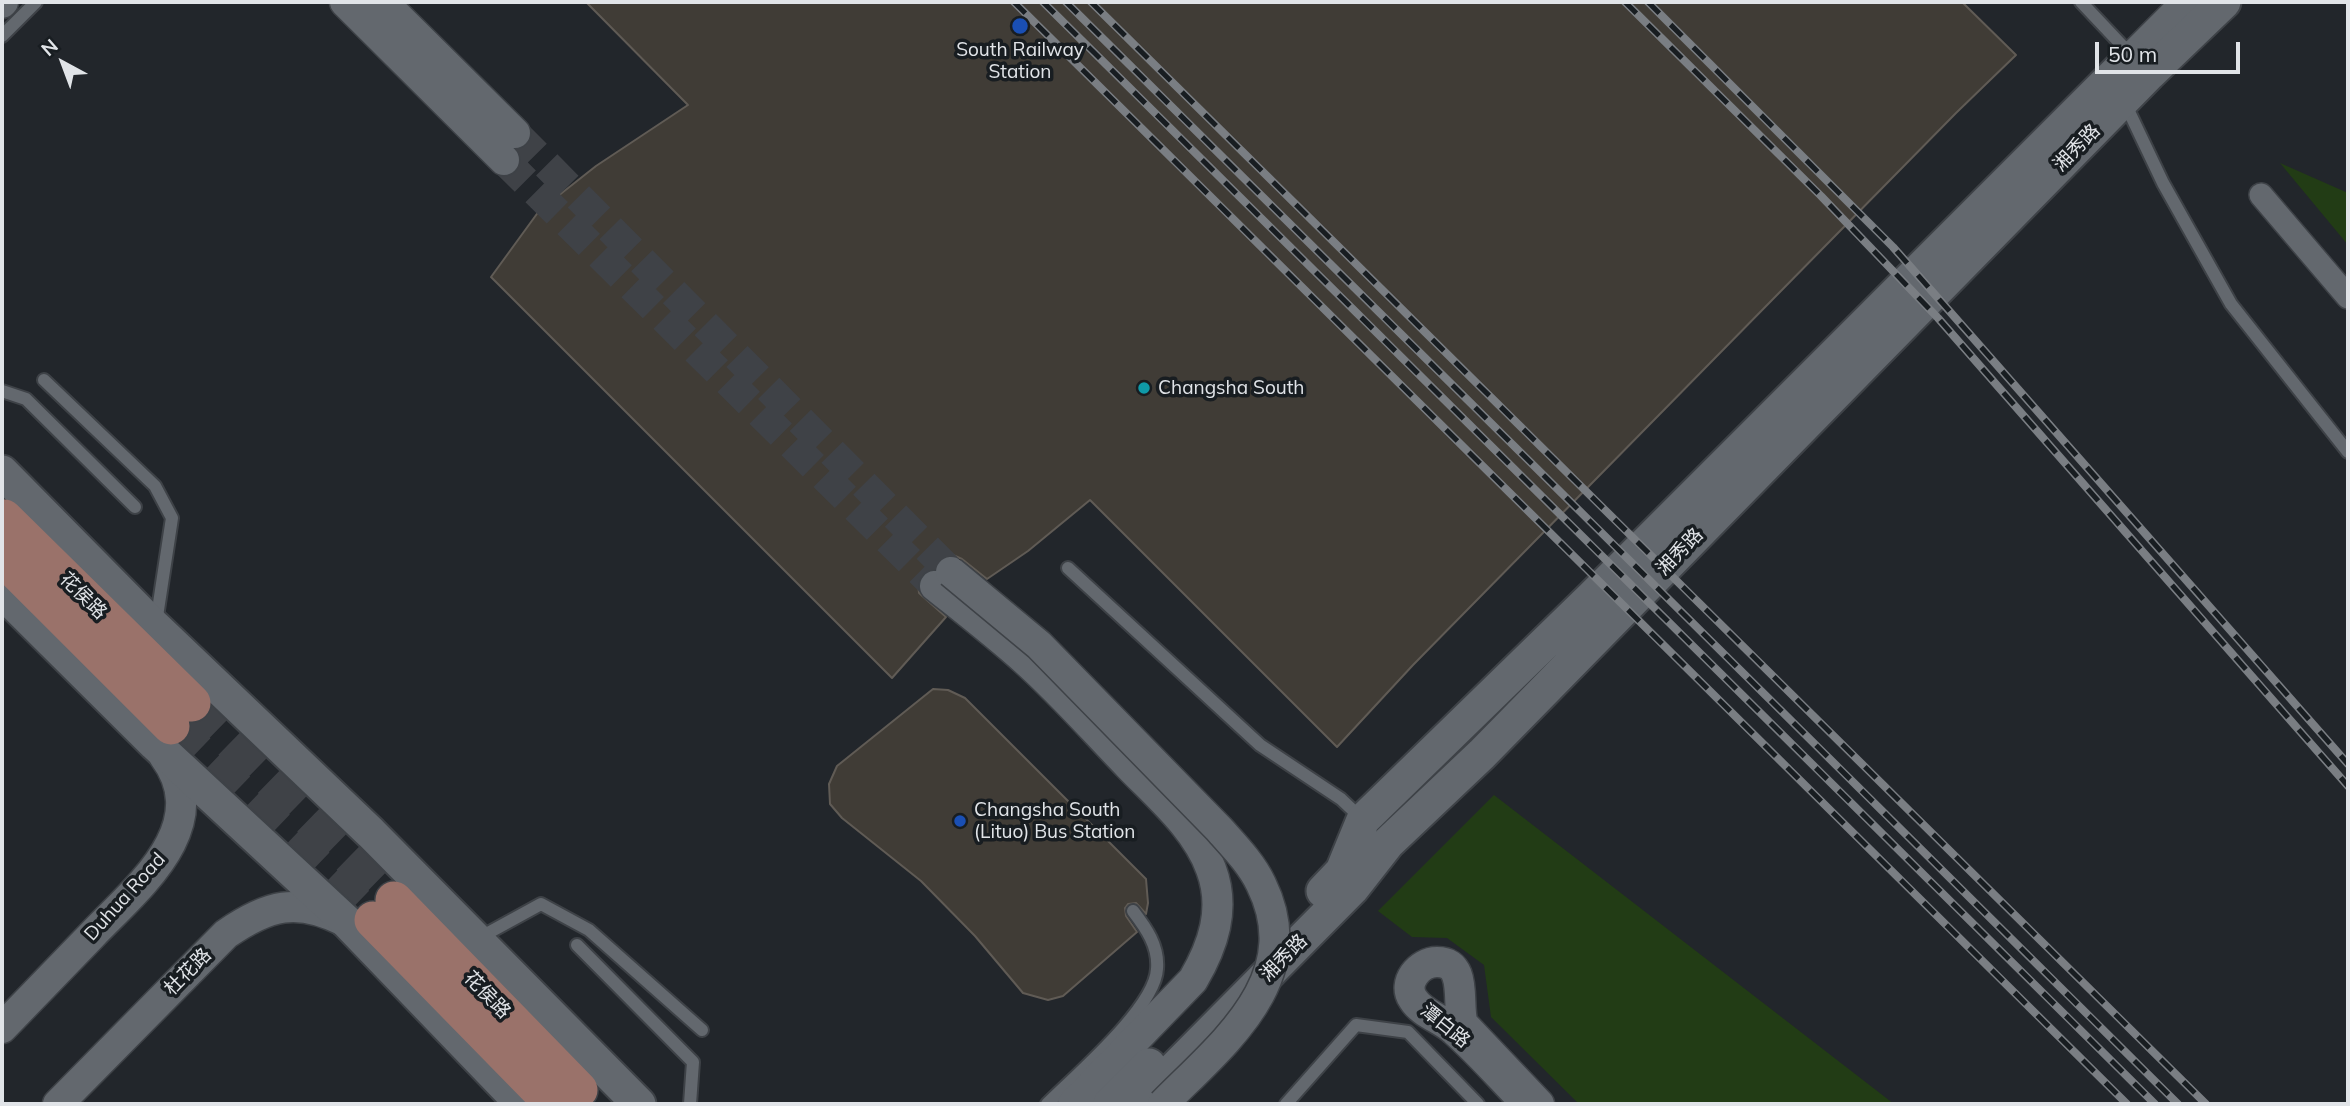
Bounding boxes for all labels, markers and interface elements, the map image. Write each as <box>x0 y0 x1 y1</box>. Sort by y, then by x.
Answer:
marker: South Railway Station <box>1010 16 1030 36</box>
north arrow <box>28 28 98 98</box>
scale bar <box>2098 28 2243 72</box>
text: N <box>36 33 63 61</box>
place label: South Railway Station <box>956 39 1084 83</box>
text: 50 m <box>2108 41 2157 67</box>
street label: 湘秀路 <box>2049 120 2105 176</box>
place label: Changsha South <box>1158 377 1304 399</box>
marker: Changsha South <box>1136 380 1152 396</box>
street label: 湘秀路 <box>1652 524 1708 580</box>
street label: 花侯路 <box>55 568 111 624</box>
place label: Changsha South (Lituo) Bus Station <box>974 799 1135 843</box>
marker: Changsha South (Lituo) Bus Station <box>952 813 968 829</box>
street label: Duhua Road <box>80 848 170 946</box>
street label: 湘秀路 <box>1256 930 1312 986</box>
street label: 杜花路 <box>160 944 216 1000</box>
street label: 花侯路 <box>459 967 515 1023</box>
street label: 潭白路 <box>1416 999 1474 1053</box>

